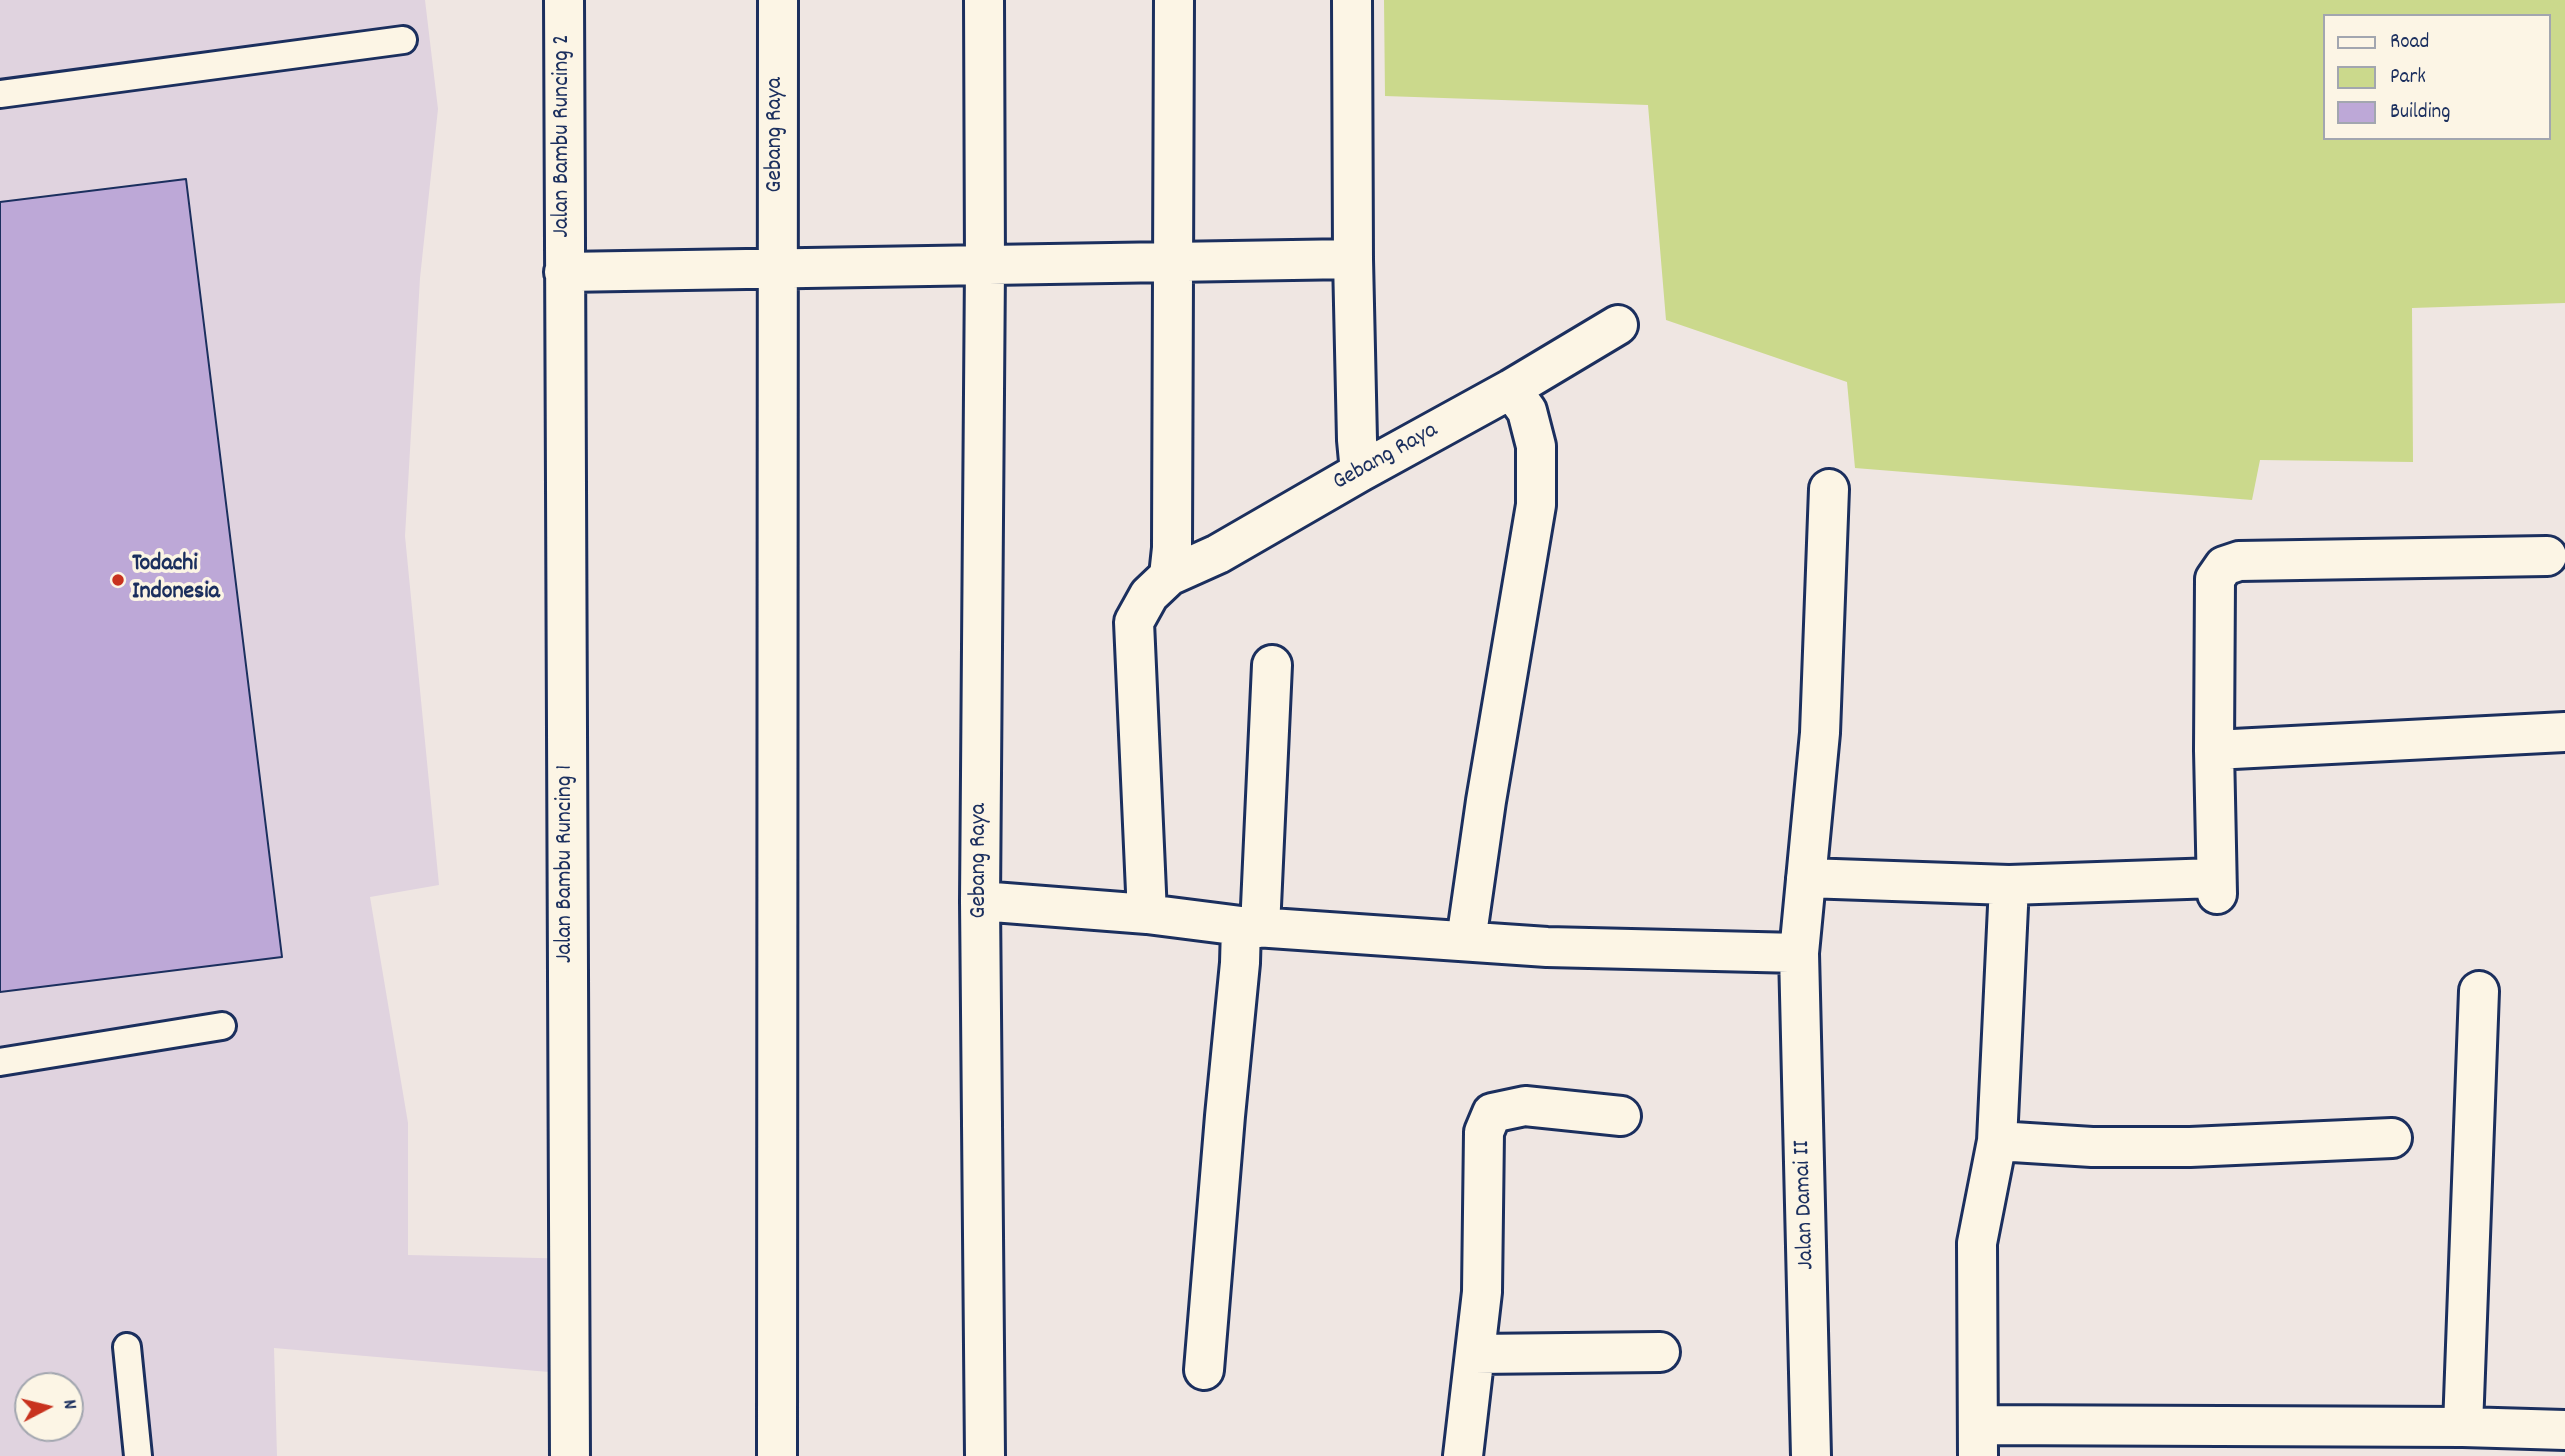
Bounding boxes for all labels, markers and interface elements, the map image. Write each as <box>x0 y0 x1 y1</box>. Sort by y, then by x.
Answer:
legend <box>2324 14 2551 140</box>
text: Road <box>2390 28 2429 58</box>
street label: Jalan Bambu Runcing 2 <box>550 34 578 238</box>
text: Park <box>2390 63 2426 93</box>
street label: Gebang Raya <box>763 77 791 193</box>
text: Building <box>2390 98 2450 128</box>
street label: Gebang Raya <box>1329 417 1443 499</box>
place label: Todachi Indonesia <box>132 552 220 608</box>
marker: Todachi Indonesia <box>110 572 126 588</box>
street label: Jalan Bambu Runcing 1 <box>553 765 581 963</box>
street label: Gebang Raya <box>967 803 995 919</box>
street label: Jalan Damai II <box>1789 1140 1823 1270</box>
north arrow <box>14 1372 84 1442</box>
text: N <box>54 1398 82 1411</box>

